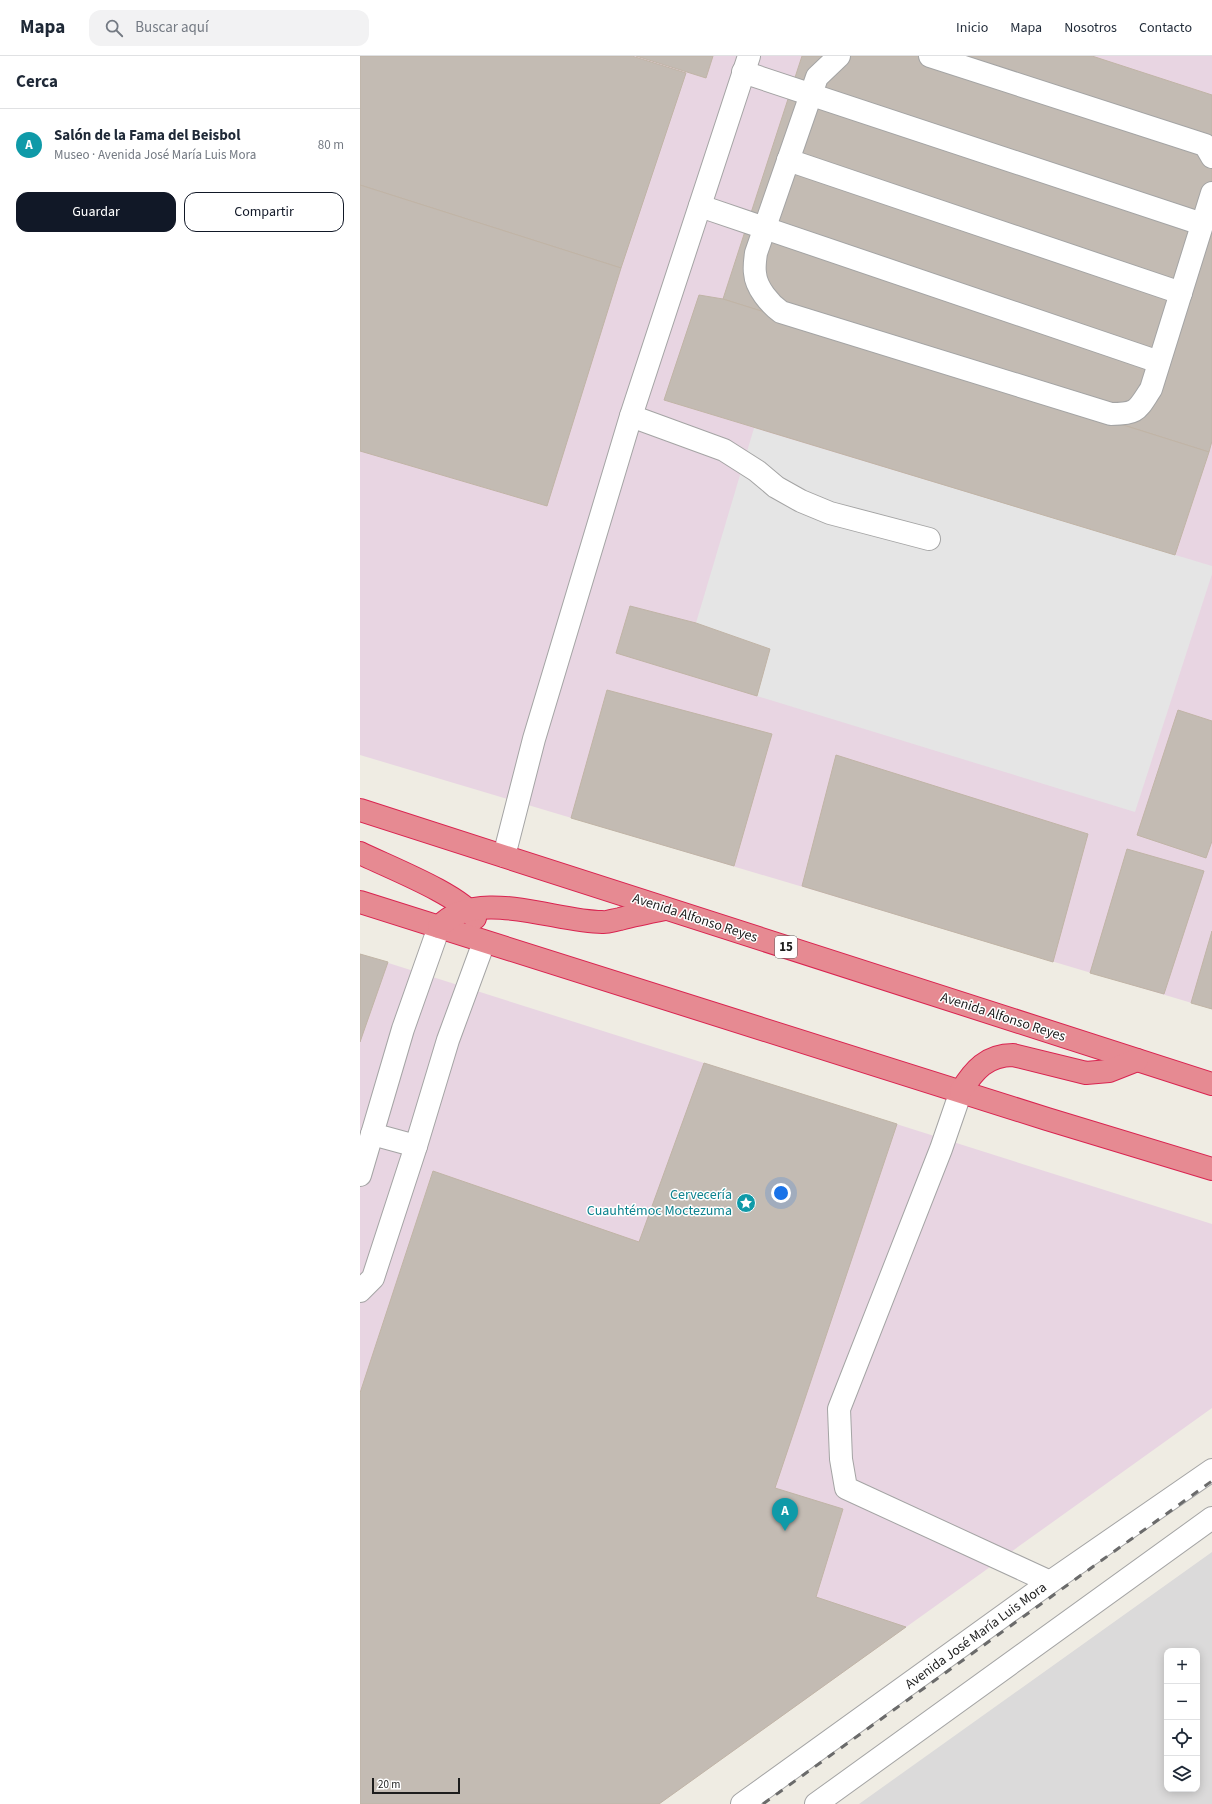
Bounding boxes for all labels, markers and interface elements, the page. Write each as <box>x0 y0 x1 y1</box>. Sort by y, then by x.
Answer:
search box <box>89 10 369 46</box>
text: Mapa <box>20 14 65 41</box>
icon: search <box>103 17 125 39</box>
text: Buscar aquí <box>135 17 209 38</box>
text: Inicio <box>956 18 988 38</box>
text: Mapa <box>1010 18 1042 38</box>
text: Nosotros <box>1064 18 1117 38</box>
text: Contacto <box>1139 18 1192 38</box>
text: Cerca <box>16 70 58 94</box>
text: Salón de la Fama del Beisbol <box>54 125 240 146</box>
text: A <box>25 136 33 154</box>
text: 80 m <box>318 136 344 154</box>
text: Museo · Avenida José María Luis Mora <box>54 146 256 164</box>
button: Guardar <box>16 192 176 232</box>
button: Compartir <box>184 192 344 232</box>
street label: Avenida Alfonso Reyes <box>630 888 760 948</box>
road number: 15 <box>775 936 797 958</box>
street label: Avenida Alfonso Reyes <box>938 987 1068 1047</box>
your location <box>771 1183 791 1203</box>
place label: Cervecería Cuauhtémoc Moctezuma <box>587 1185 732 1221</box>
place icon: Cervecería Cuauhtémoc Moctezuma <box>735 1192 757 1214</box>
pin: A <box>772 1498 798 1531</box>
street label: Avenida José María Luis Mora <box>901 1578 1051 1694</box>
map controls <box>1164 1648 1200 1792</box>
button: + <box>1164 1648 1200 1684</box>
button: − <box>1164 1684 1200 1720</box>
button: locate <box>1164 1720 1200 1756</box>
button: layers <box>1164 1756 1200 1792</box>
scale bar <box>372 1776 460 1795</box>
text: 20 m <box>378 1777 400 1792</box>

